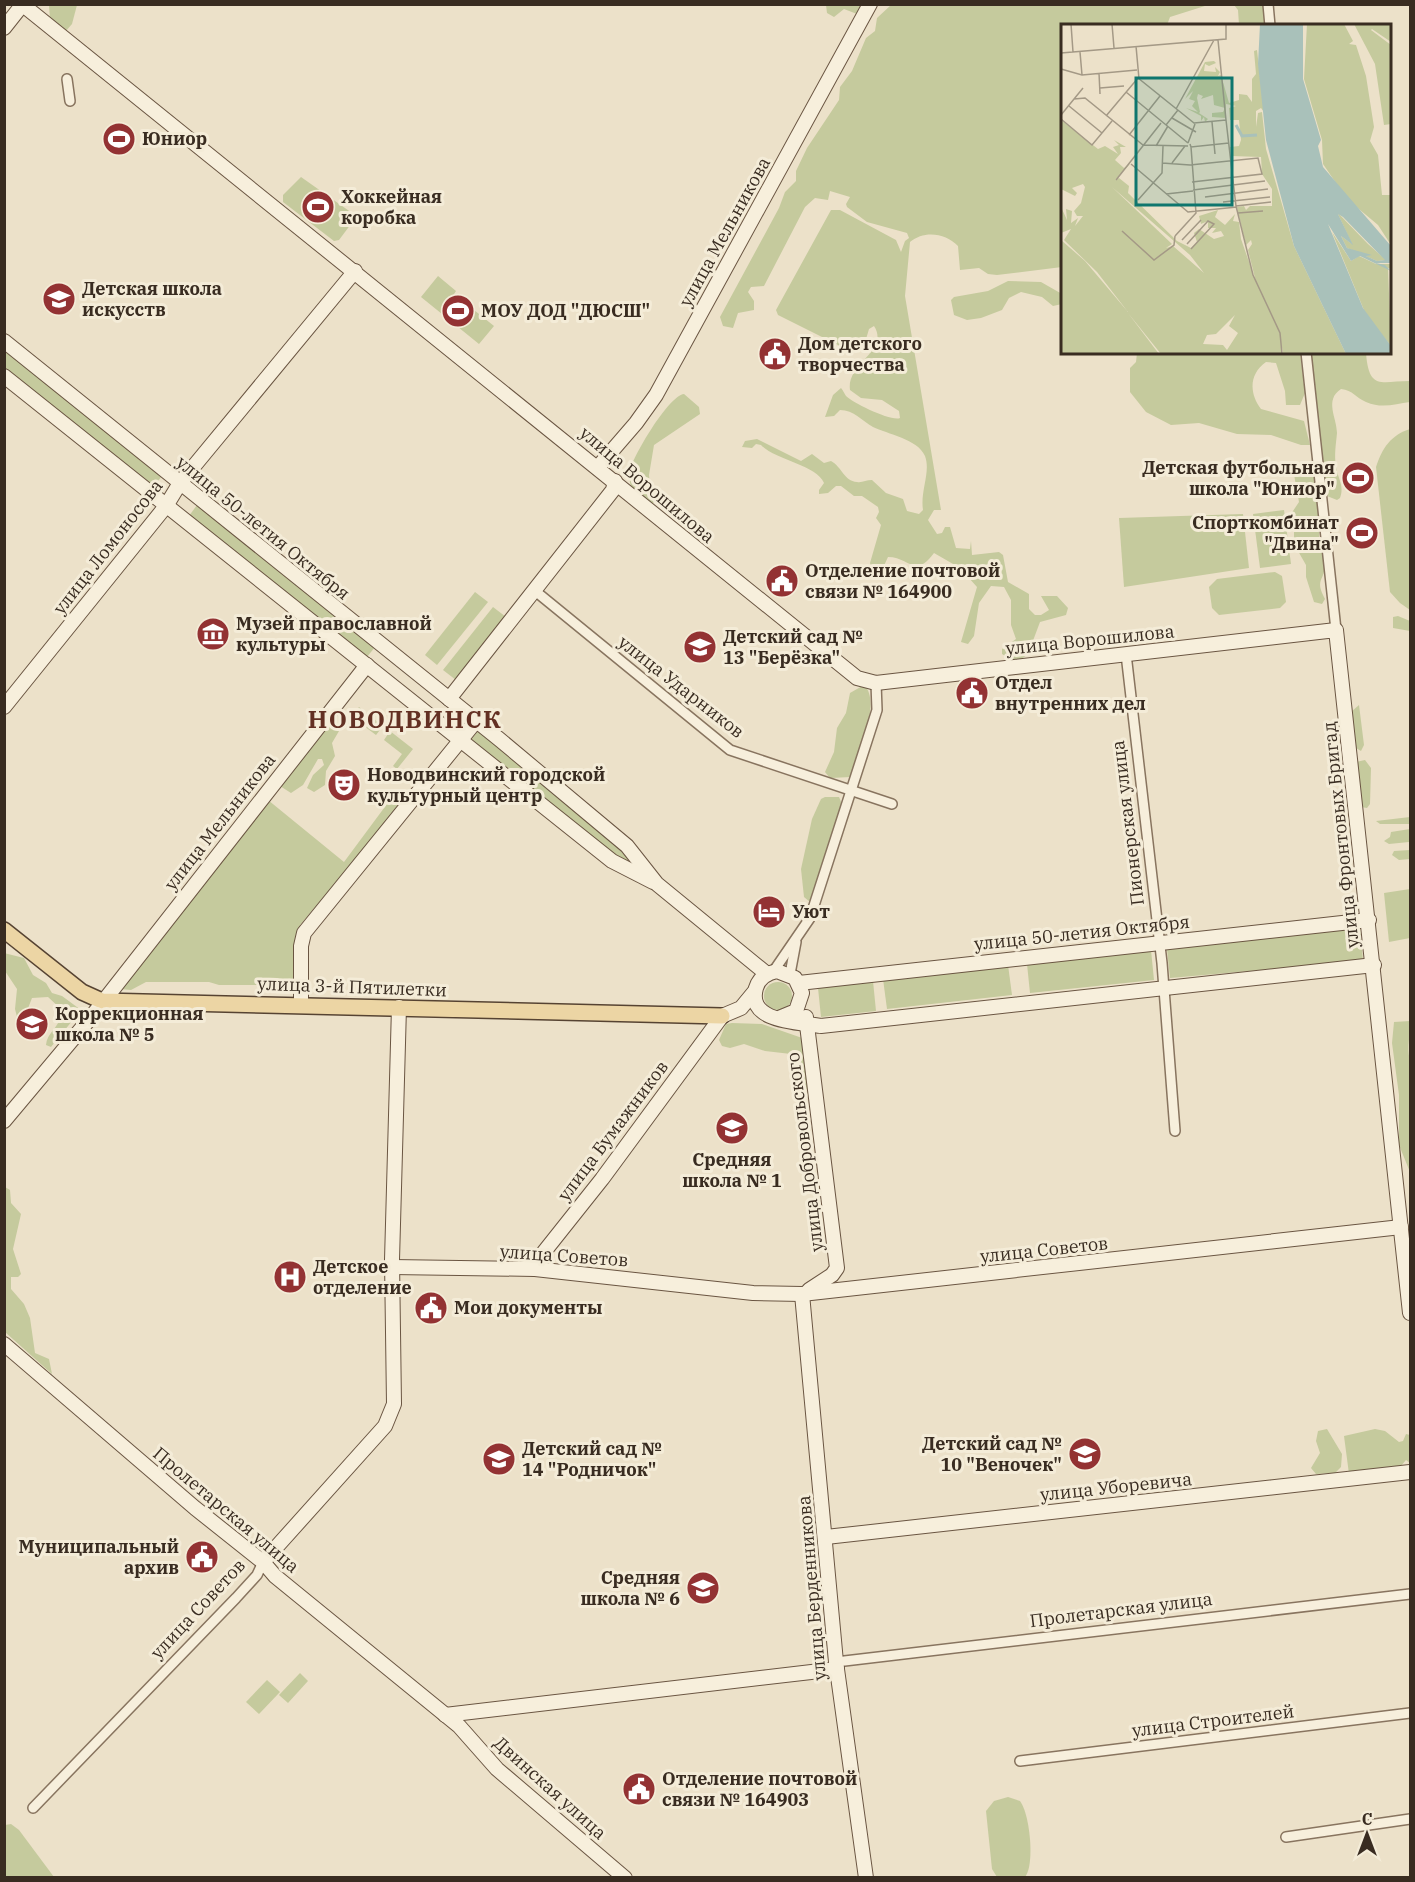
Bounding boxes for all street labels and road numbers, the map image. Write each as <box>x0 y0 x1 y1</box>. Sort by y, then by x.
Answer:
street label: улица Мельникова <box>674 153 775 311</box>
street label: улица Ворошилова <box>575 421 720 548</box>
street label: улица 50-летия Октября <box>172 450 355 605</box>
street label: улица Ломоносова <box>48 474 168 619</box>
street label: улица Ворошилова <box>1004 619 1176 660</box>
street label: улица Ударников <box>614 630 749 743</box>
street label: улица Фронтовых Бригад <box>1317 721 1364 950</box>
street label: Пионерская улица <box>1106 739 1149 907</box>
street label: улица Мельникова <box>159 748 280 895</box>
street label: улица 50-летия Октября <box>973 910 1191 955</box>
street label: улица 3-й Пятилетки <box>257 972 447 1001</box>
street label: улица Добровольского <box>781 1051 828 1253</box>
street label: улица Бумажников <box>552 1056 673 1206</box>
street label: улица Советов <box>979 1231 1109 1268</box>
street label: улица Советов <box>499 1240 629 1271</box>
street label: Пролетарская улица <box>148 1442 304 1578</box>
street label: улица Уборевича <box>1039 1467 1193 1506</box>
street label: улица Берденникова <box>792 1494 831 1681</box>
street label: улица Советов <box>145 1554 250 1664</box>
street label: Пролетарская улица <box>1028 1587 1214 1632</box>
street label: улица Строителей <box>1131 1699 1295 1742</box>
street label: Двинская улица <box>489 1731 612 1844</box>

